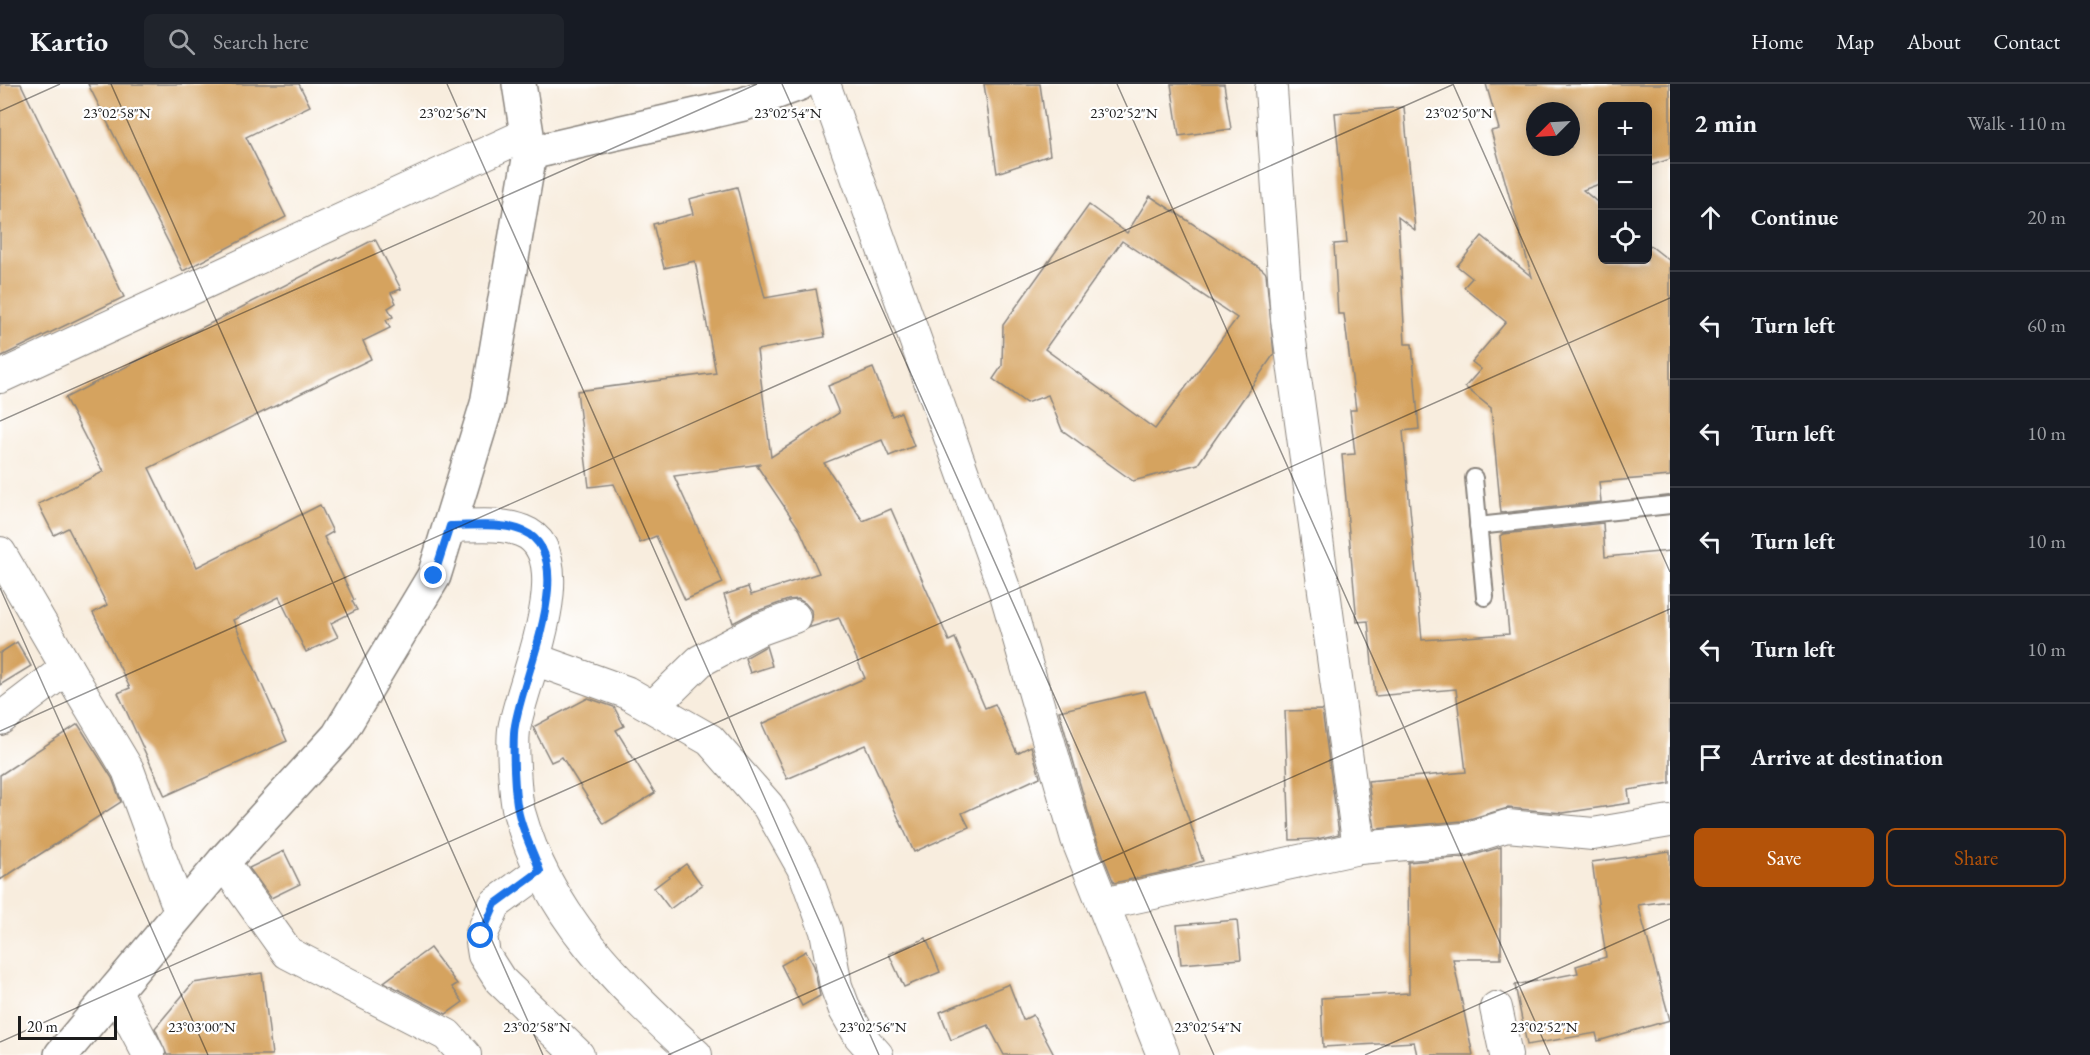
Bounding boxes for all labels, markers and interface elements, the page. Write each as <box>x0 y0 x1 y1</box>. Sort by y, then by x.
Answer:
search box <box>144 14 564 68</box>
text: Kartio <box>30 23 108 59</box>
icon: search <box>165 25 198 58</box>
text: Search here <box>213 27 309 56</box>
text: Home <box>1751 28 1803 55</box>
text: Map <box>1836 28 1874 55</box>
text: About <box>1907 28 1960 55</box>
text: Contact <box>1993 28 2060 55</box>
north arrow <box>1526 102 1580 156</box>
map controls <box>1598 102 1652 264</box>
button: + <box>1598 102 1652 156</box>
text: 23°02'58"N <box>83 103 151 122</box>
text: 23°02'56"N <box>419 103 487 122</box>
text: 23°02'54"N <box>754 103 822 122</box>
text: 23°02'52"N <box>1090 103 1158 122</box>
text: 23°02'50"N <box>1425 103 1493 122</box>
text: 2 min <box>1694 106 1757 140</box>
text: Walk · 110 m <box>1967 110 2066 136</box>
button: − <box>1598 156 1652 210</box>
icon: ahead <box>1694 201 1727 234</box>
text: Continue <box>1751 203 1838 232</box>
text: 20 m <box>2027 204 2066 230</box>
button: locate <box>1598 210 1652 264</box>
icon: left <box>1694 309 1727 342</box>
text: Turn left <box>1751 311 1835 340</box>
text: 60 m <box>2027 312 2066 338</box>
icon: left <box>1694 417 1727 450</box>
text: Turn left <box>1751 419 1835 448</box>
text: 10 m <box>2027 420 2066 446</box>
icon: left <box>1694 525 1727 558</box>
text: Turn left <box>1751 527 1835 556</box>
text: 10 m <box>2027 528 2066 554</box>
route end <box>420 562 446 588</box>
icon: left <box>1694 633 1727 666</box>
text: Turn left <box>1751 635 1835 664</box>
text: 10 m <box>2027 636 2066 662</box>
icon: arrive <box>1694 741 1727 774</box>
text: Arrive at destination <box>1751 743 1943 772</box>
button: Save <box>1694 828 1874 887</box>
button: Share <box>1886 828 2066 887</box>
route start <box>467 922 493 948</box>
scale bar <box>18 1013 117 1040</box>
text: 20 m <box>27 1016 58 1037</box>
text: 23°03'00"N <box>168 1017 236 1036</box>
text: 23°02'58"N <box>503 1017 571 1036</box>
text: 23°02'56"N <box>839 1017 907 1036</box>
text: 23°02'54"N <box>1174 1017 1242 1036</box>
text: 23°02'52"N <box>1510 1017 1578 1036</box>

